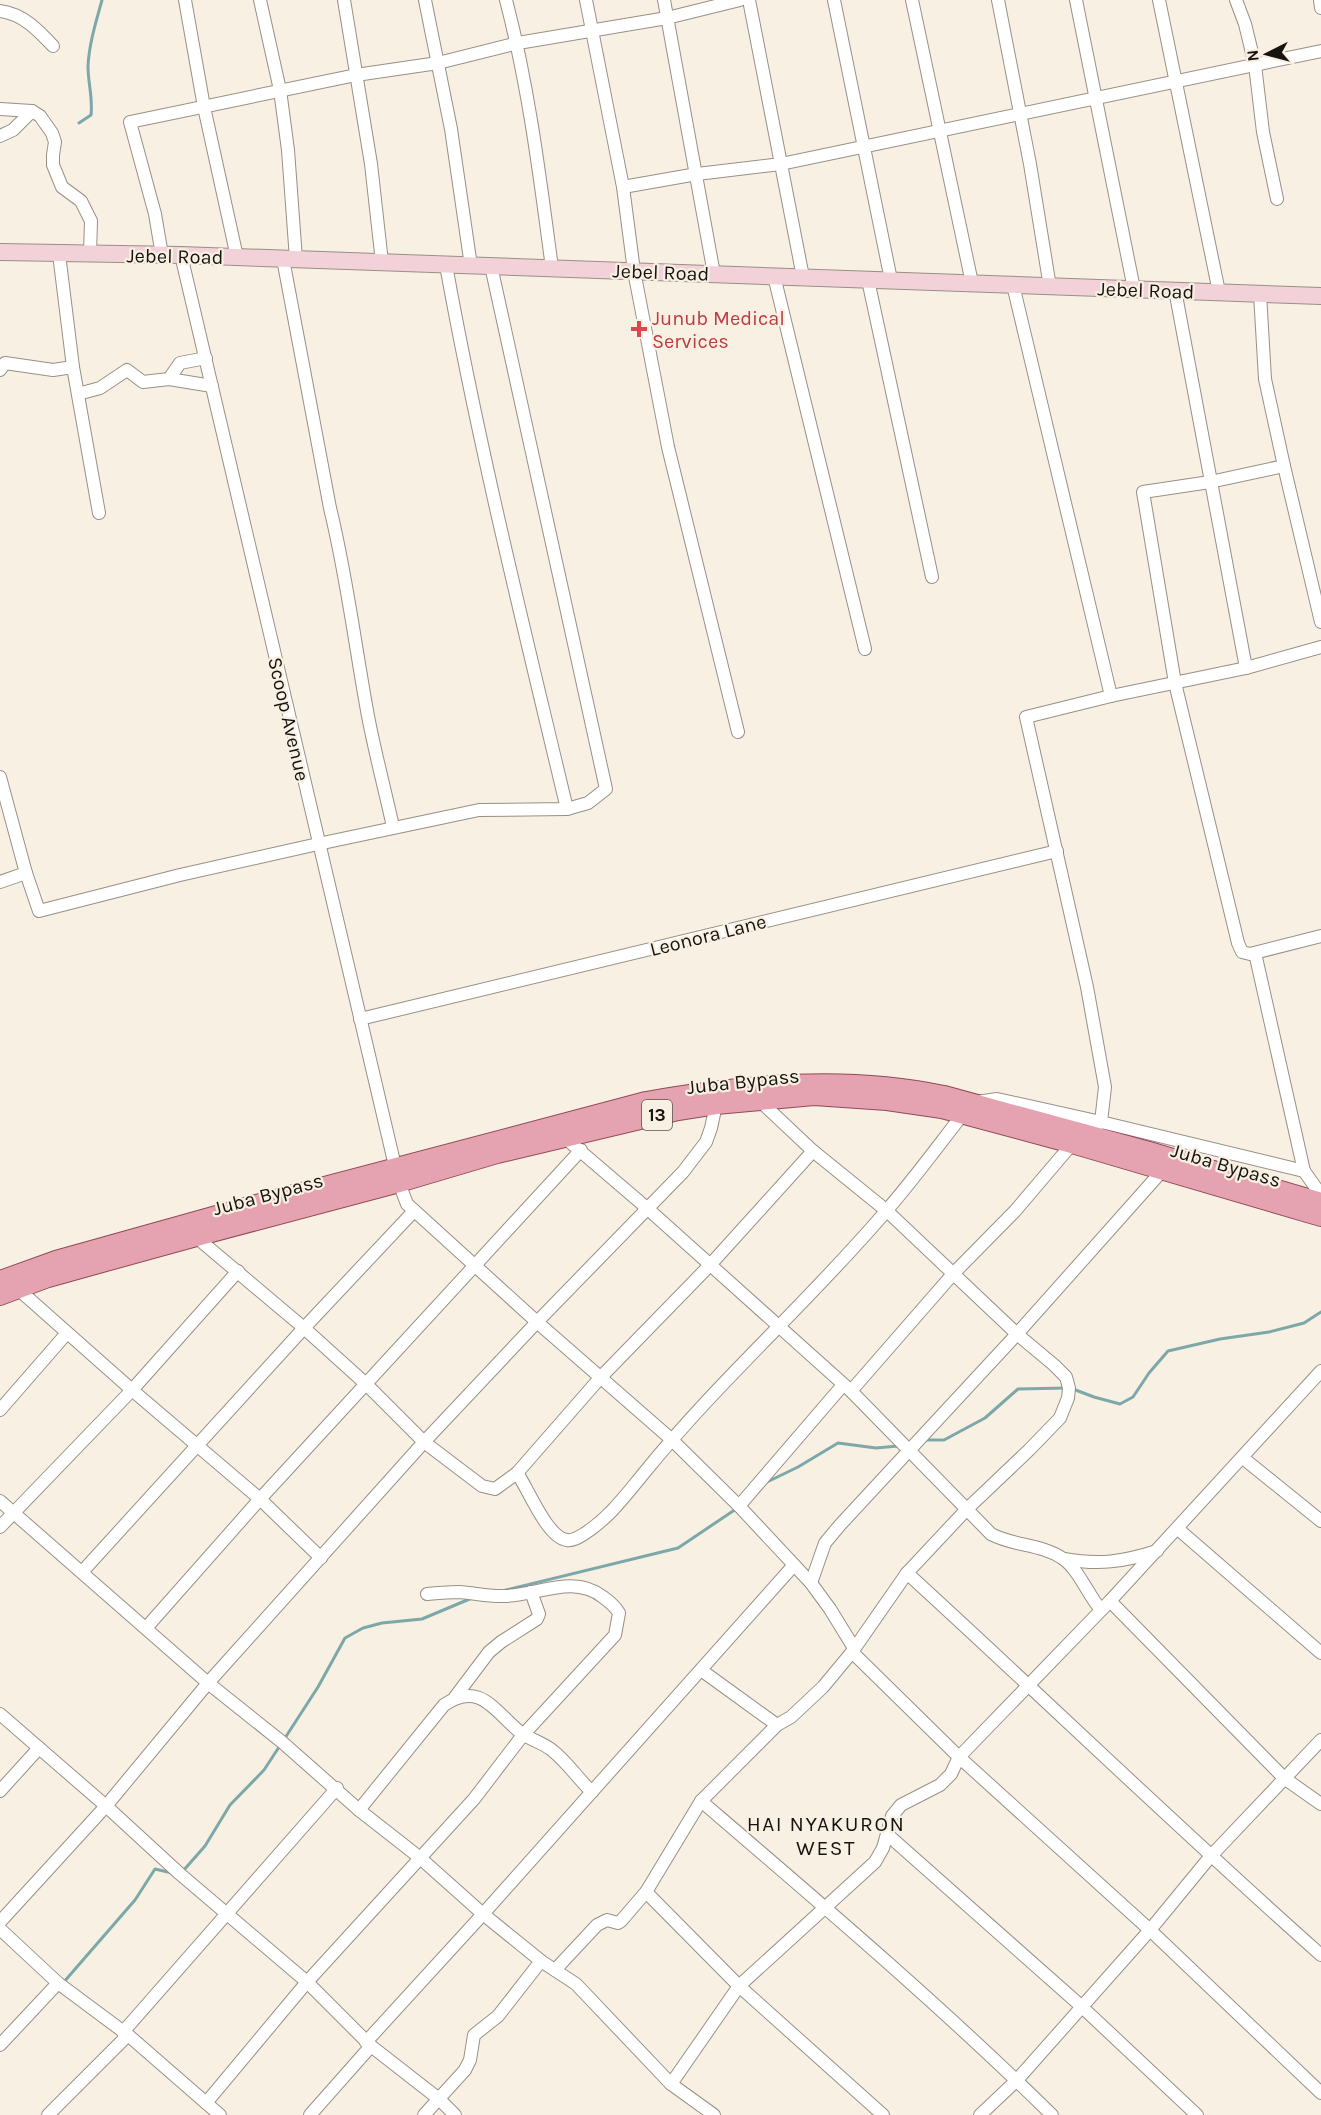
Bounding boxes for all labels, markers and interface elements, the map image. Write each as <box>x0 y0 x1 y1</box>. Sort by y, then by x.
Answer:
north arrow <box>1237 24 1297 84</box>
text: N <box>1243 49 1263 62</box>
street label: Jebel Road <box>126 244 224 269</box>
street label: Jebel Road <box>612 259 710 286</box>
street label: Jebel Road <box>1097 277 1195 304</box>
place label: Junub Medical Services <box>652 307 785 353</box>
marker: Junub Medical Services <box>630 320 648 338</box>
street label: Scoop Avenue <box>263 655 314 783</box>
street label: Leonora Lane <box>647 910 769 961</box>
street label: Juba Bypass <box>686 1064 801 1099</box>
road number: 13 <box>642 1100 672 1130</box>
street label: Juba Bypass <box>1168 1139 1283 1192</box>
street label: Juba Bypass <box>210 1169 326 1220</box>
district label: HAI NYAKURON WEST <box>747 1812 905 1860</box>

